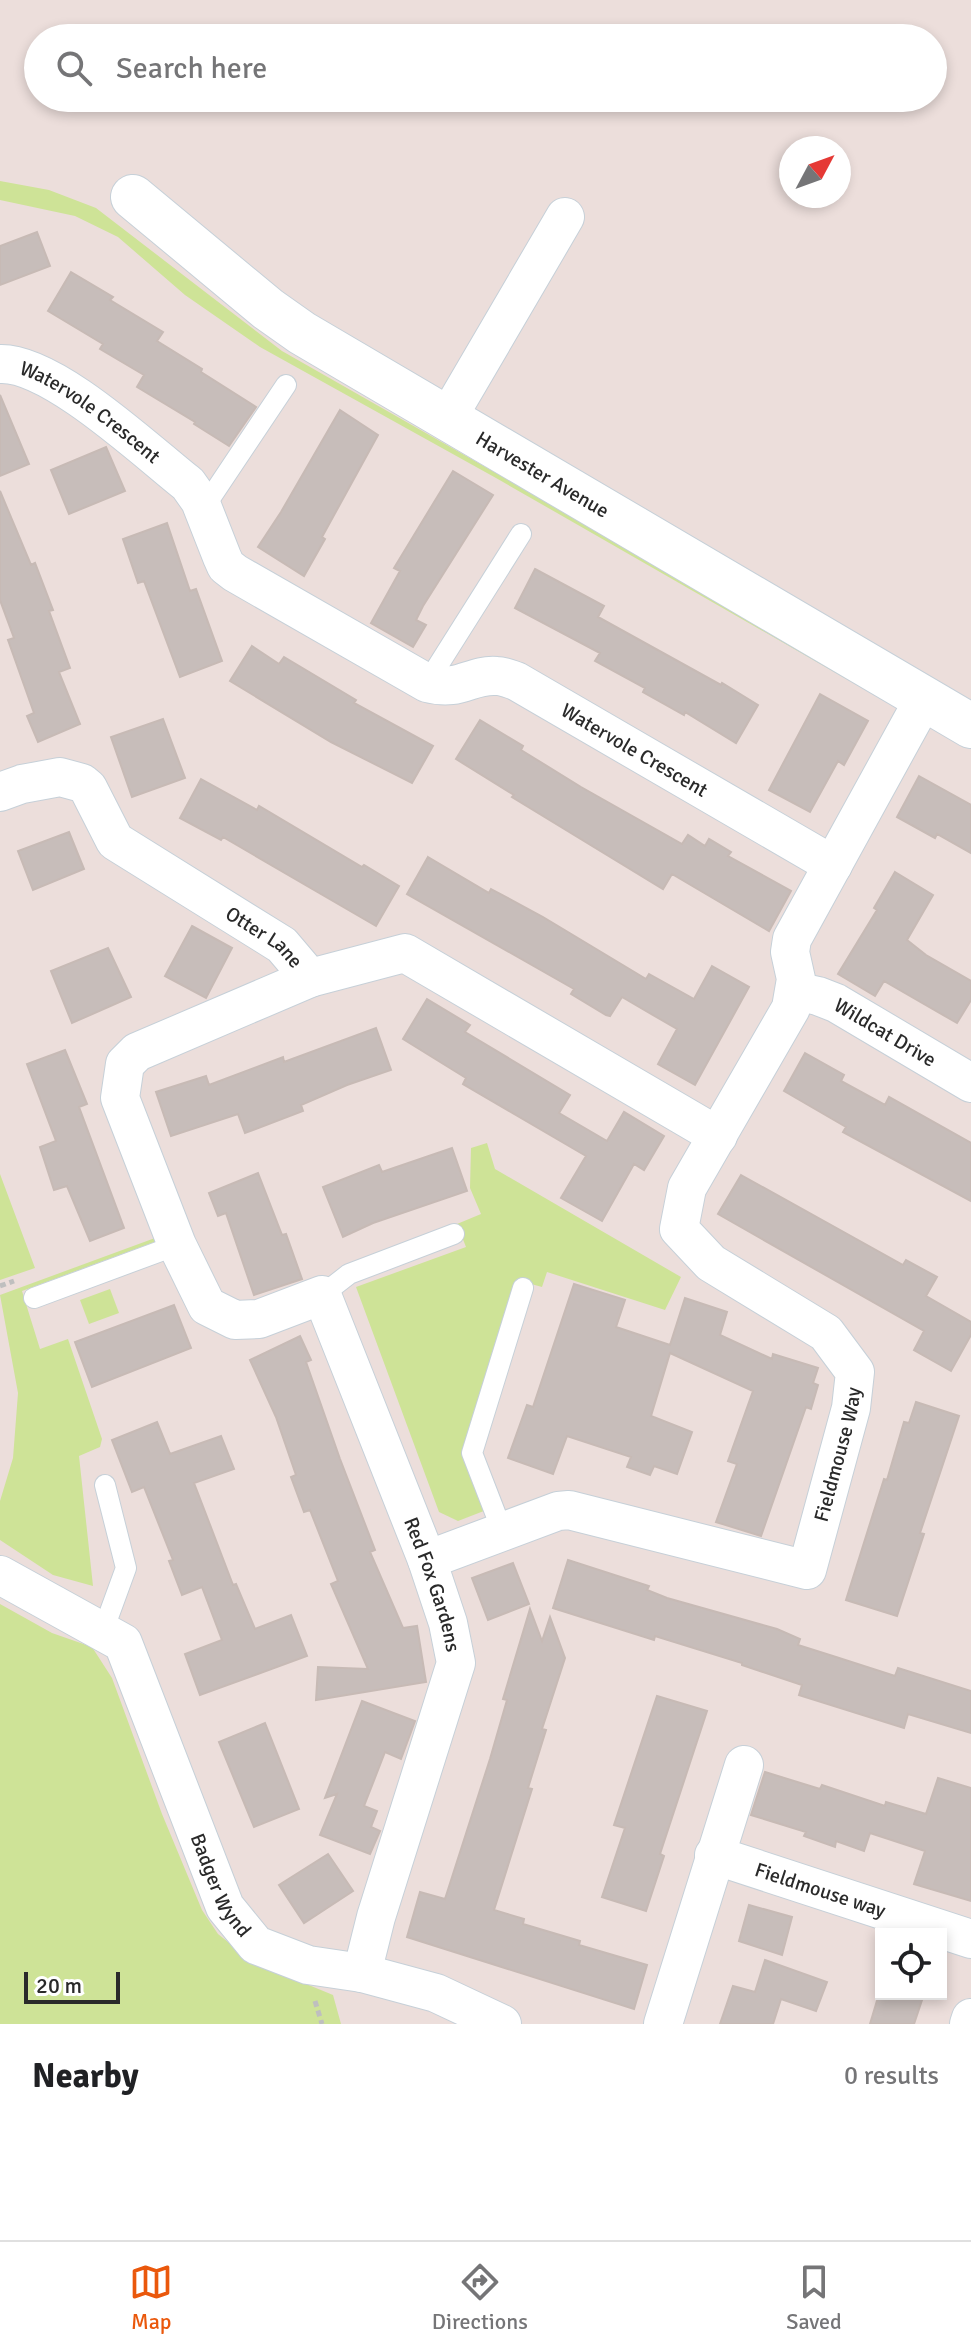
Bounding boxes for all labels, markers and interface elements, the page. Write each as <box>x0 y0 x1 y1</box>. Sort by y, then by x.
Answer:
search box <box>24 24 947 112</box>
icon: search <box>52 46 96 90</box>
text: Search here <box>116 50 267 87</box>
north arrow <box>779 136 851 208</box>
street label: Watervole Crescent <box>16 356 165 469</box>
street label: Harvester Avenue <box>471 426 613 524</box>
street label: Watervole Crescent <box>557 698 712 803</box>
street label: Otter Lane <box>221 901 308 973</box>
street label: Wildcat Drive <box>829 993 940 1072</box>
street label: Fieldmouse Way <box>809 1385 866 1525</box>
street label: Red Fox Gardens <box>398 1513 466 1654</box>
street label: Badger Wynd <box>185 1830 256 1942</box>
street label: Fieldmouse way <box>752 1857 890 1924</box>
map controls <box>875 1928 947 2000</box>
button: locate <box>875 1928 947 2000</box>
scale bar <box>24 1968 120 2004</box>
text: 20 m <box>36 1972 82 1999</box>
text: Nearby <box>32 2055 139 2097</box>
text: 0 results <box>844 2060 939 2092</box>
tab: Map <box>129 2260 173 2335</box>
tab: Directions <box>432 2260 528 2335</box>
tab: Saved <box>786 2260 842 2335</box>

